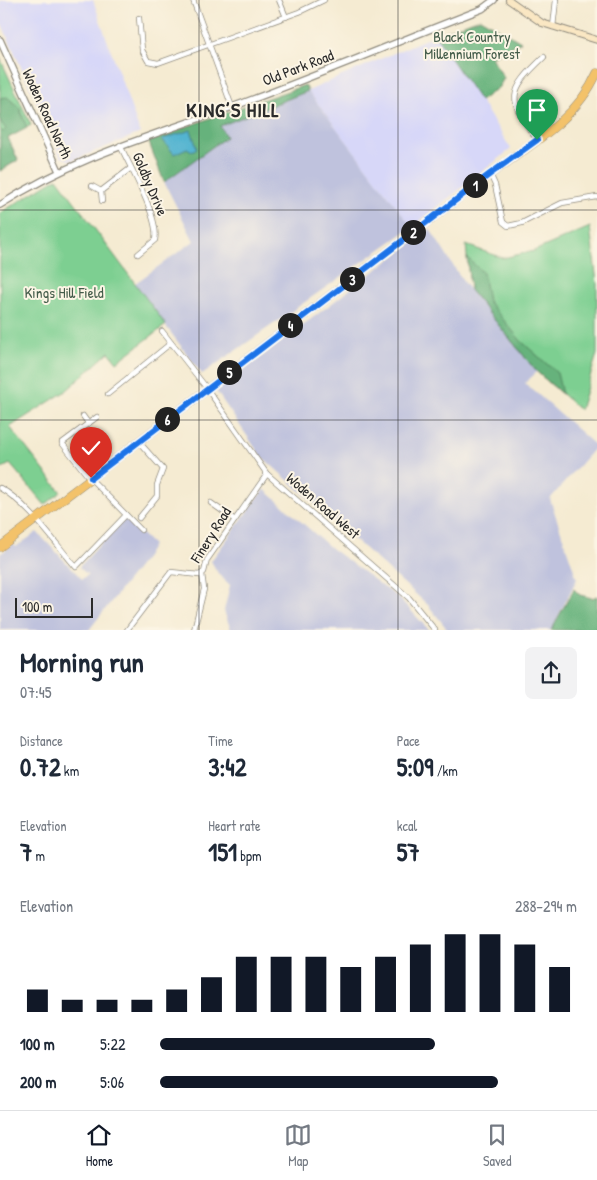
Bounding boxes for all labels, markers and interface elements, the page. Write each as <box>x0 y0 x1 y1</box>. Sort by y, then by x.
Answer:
park label: Black Country Millennium Forest <box>424 26 521 64</box>
street label: Old Park Road <box>259 44 337 91</box>
street label: Woden Road North <box>18 66 77 162</box>
pin <box>516 89 558 140</box>
district label: KING’S HILL <box>186 96 280 123</box>
icon: arrive <box>523 96 551 124</box>
street label: Goldby Drive <box>128 149 173 219</box>
pin: 1 <box>462 172 488 198</box>
text: 1 <box>473 176 478 195</box>
pin: 2 <box>400 220 426 244</box>
text: 2 <box>410 223 417 242</box>
pin: 3 <box>340 266 364 292</box>
text: 3 <box>349 270 356 289</box>
park label: Kings Hill Field <box>25 282 104 303</box>
pin: 4 <box>278 312 302 338</box>
text: 4 <box>288 316 293 335</box>
pin: 5 <box>216 360 242 384</box>
text: 5 <box>227 363 232 382</box>
pin: 6 <box>154 406 180 432</box>
text: 6 <box>165 410 170 429</box>
pin <box>70 427 112 478</box>
icon: check <box>77 434 105 462</box>
street label: Woden Road West <box>282 468 365 544</box>
street label: Finery Road <box>185 503 236 567</box>
scale bar <box>15 595 92 618</box>
text: 100 m <box>22 597 52 616</box>
text: Morning run <box>20 643 144 681</box>
button: share <box>525 647 577 699</box>
text: 07:45 <box>20 681 52 703</box>
text: Distance <box>20 731 63 750</box>
text: Time <box>208 731 233 750</box>
text: Pace <box>397 731 420 750</box>
text: 0.72 <box>20 750 61 784</box>
text: 3:42 <box>208 750 246 784</box>
text: 5:09 <box>397 750 433 784</box>
text: km <box>61 761 79 780</box>
text: /km <box>433 761 458 780</box>
text: Elevation <box>20 816 67 835</box>
text: Heart rate <box>208 816 261 835</box>
text: kcal <box>397 816 417 835</box>
text: 7 <box>20 835 32 869</box>
text: 151 <box>208 835 237 869</box>
text: 57 <box>397 835 420 869</box>
text: m <box>32 846 45 865</box>
text: bpm <box>237 846 262 865</box>
text: Elevation <box>20 895 73 917</box>
text: 288–294 m <box>515 895 577 917</box>
text: 100 m <box>20 1033 55 1055</box>
text: 5:22 <box>100 1033 125 1055</box>
text: 200 m <box>20 1071 56 1093</box>
text: 5:06 <box>100 1071 124 1093</box>
tab: Home <box>85 1121 113 1170</box>
tab: Map <box>284 1121 312 1170</box>
tab: Saved <box>483 1121 512 1170</box>

